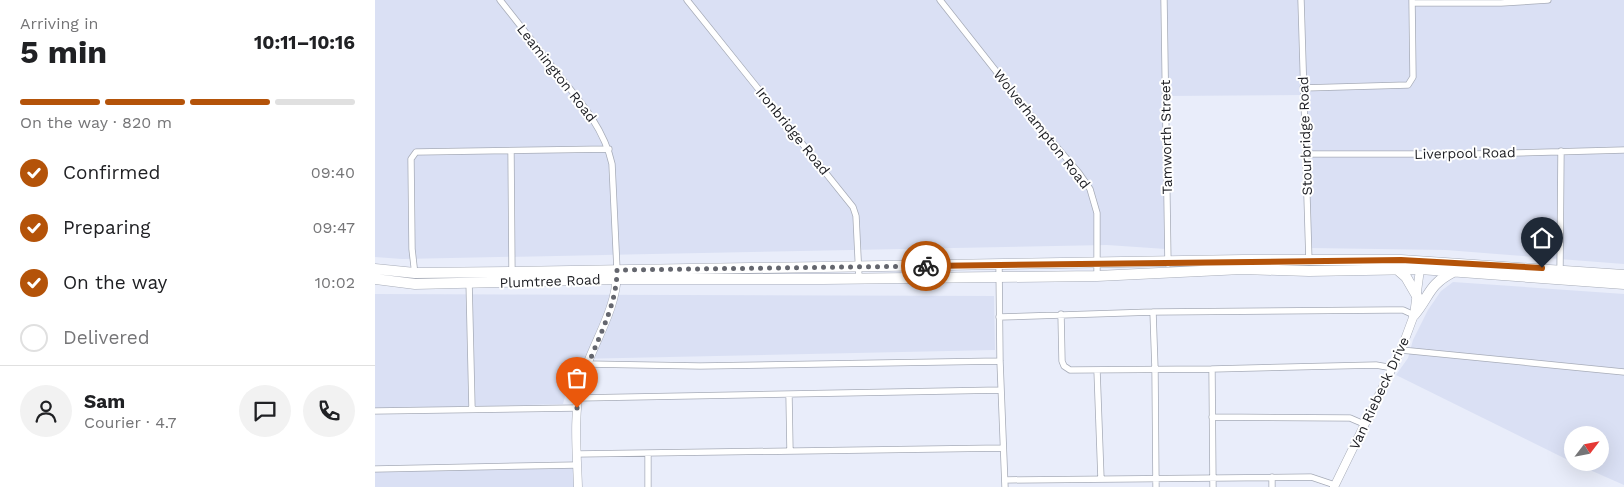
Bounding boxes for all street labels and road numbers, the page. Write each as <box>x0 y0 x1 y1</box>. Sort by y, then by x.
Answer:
street label: Leamington Road <box>514 21 600 125</box>
street label: Wolverhampton Road <box>990 66 1094 192</box>
street label: Stourbridge Road <box>1295 76 1315 196</box>
street label: Tamworth Street <box>1157 79 1175 195</box>
street label: Ironbridge Road <box>753 84 833 178</box>
street label: Liverpool Road <box>1414 144 1516 162</box>
street label: Plumtree Road <box>499 271 601 291</box>
street label: Van Riebeck Drive <box>1346 334 1412 452</box>

